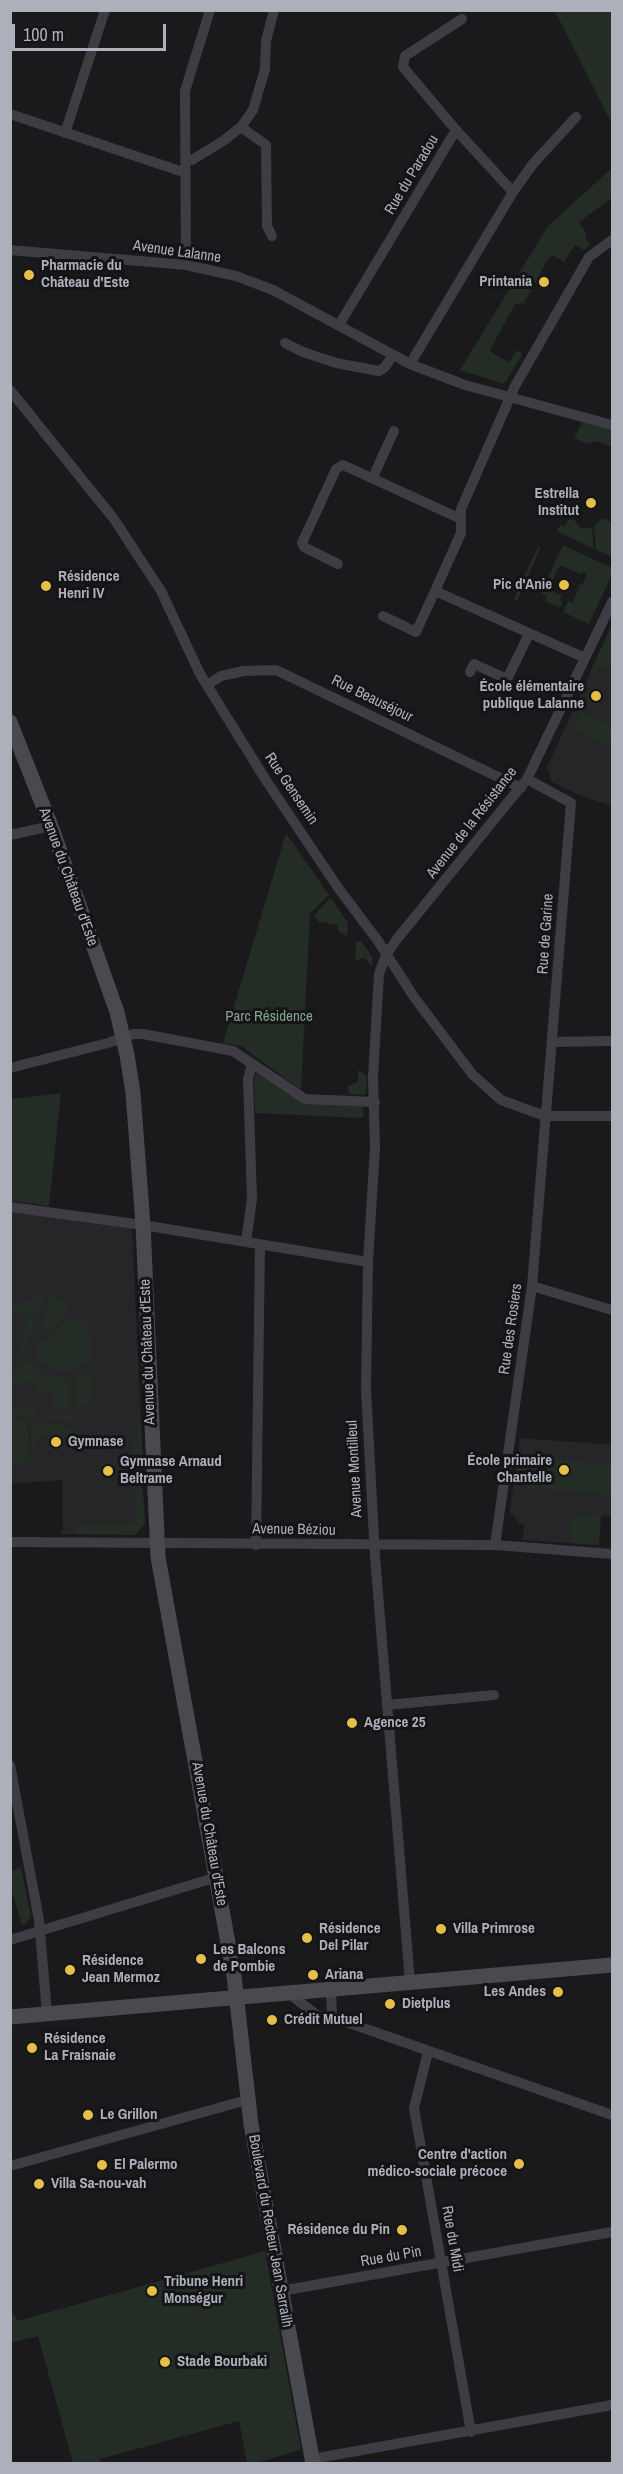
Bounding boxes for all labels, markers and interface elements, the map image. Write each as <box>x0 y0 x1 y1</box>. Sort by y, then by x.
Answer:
scale bar <box>15 12 170 50</box>
text: 100 m <box>23 22 64 47</box>
street label: Rue du Paradou <box>381 132 443 218</box>
street label: Avenue Lalanne <box>132 237 222 267</box>
place label: Pharmacie du Château d'Este <box>41 257 129 292</box>
marker: Pharmacie du Château d'Este <box>22 268 36 282</box>
place label: Printania <box>479 273 532 291</box>
marker: Printania <box>537 275 551 289</box>
place label: Estrella Institut <box>535 485 579 520</box>
marker: Estrella Institut <box>584 496 598 510</box>
place label: Résidence Henri IV <box>58 568 120 603</box>
place label: Pic d'Anie <box>493 576 552 594</box>
marker: Pic d'Anie <box>557 578 571 592</box>
marker: Résidence Henri IV <box>39 579 53 593</box>
street label: Rue Beauséjour <box>328 672 416 726</box>
place label: École élémentaire publique Lalanne <box>479 678 584 713</box>
marker: École élémentaire publique Lalanne <box>589 689 603 703</box>
street label: Rue Gensemin <box>260 750 322 828</box>
street label: Avenue de la Résistance <box>423 764 521 882</box>
street label: Avenue du Château d'Este <box>35 805 101 949</box>
street label: Rue de Garine <box>534 893 558 975</box>
park label: Parc Résidence <box>225 1008 313 1026</box>
street label: Avenue du Château d'Este <box>136 1279 160 1425</box>
street label: Rue des Rosiers <box>496 1282 526 1376</box>
street label: Avenue Montilleul <box>343 1420 367 1518</box>
place label: Gymnase <box>68 1433 123 1451</box>
marker: Gymnase <box>49 1435 63 1449</box>
place label: École primaire Chantelle <box>467 1452 552 1487</box>
place label: Gymnase Arnaud Beltrame <box>120 1453 222 1488</box>
marker: École primaire Chantelle <box>557 1463 571 1477</box>
marker: Gymnase Arnaud Beltrame <box>101 1464 115 1478</box>
street label: Avenue Béziou <box>252 1520 336 1540</box>
place label: Agence 25 <box>364 1714 426 1732</box>
marker: Agence 25 <box>345 1716 359 1730</box>
street label: Avenue du Château d'Este <box>187 1761 231 1907</box>
place label: Résidence Del Pilar <box>319 1920 381 1955</box>
place label: Villa Primrose <box>453 1920 535 1938</box>
marker: Villa Primrose <box>434 1922 448 1936</box>
marker: Résidence Del Pilar <box>300 1931 314 1945</box>
place label: Les Balcons de Pombie <box>213 1941 285 1976</box>
place label: Résidence Jean Mermoz <box>82 1952 160 1987</box>
marker: Les Balcons de Pombie <box>194 1952 208 1966</box>
marker: Résidence Jean Mermoz <box>63 1963 77 1977</box>
place label: Ariana <box>325 1966 363 1984</box>
marker: Ariana <box>306 1968 320 1982</box>
place label: Les Andes <box>484 1983 546 2001</box>
marker: Les Andes <box>551 1985 565 1999</box>
place label: Dietplus <box>402 1995 451 2013</box>
marker: Dietplus <box>383 1997 397 2011</box>
place label: Crédit Mutuel <box>284 2011 363 2029</box>
marker: Crédit Mutuel <box>265 2013 279 2027</box>
place label: Résidence La Fraisnaie <box>44 2030 116 2065</box>
marker: Résidence La Fraisnaie <box>25 2041 39 2055</box>
place label: Le Grillon <box>100 2106 157 2124</box>
marker: Le Grillon <box>81 2108 95 2122</box>
street label: Boulevard du Recteur Jean Sarrailh <box>244 2133 296 2329</box>
place label: Centre d'action médico-sociale précoce <box>368 2146 507 2181</box>
place label: El Palermo <box>114 2156 178 2174</box>
marker: Centre d'action médico-sociale précoce <box>512 2157 526 2171</box>
marker: El Palermo <box>95 2158 109 2172</box>
place label: Villa Sa-nou-vah <box>51 2175 146 2193</box>
marker: Villa Sa-nou-vah <box>32 2177 46 2191</box>
street label: Rue du Midi <box>437 2204 467 2274</box>
place label: Résidence du Pin <box>287 2221 390 2239</box>
marker: Résidence du Pin <box>395 2223 409 2237</box>
street label: Rue du Pin <box>359 2243 423 2271</box>
place label: Tribune Henri Monségur <box>164 2273 243 2308</box>
marker: Tribune Henri Monségur <box>145 2284 159 2298</box>
place label: Stade Bourbaki <box>177 2353 267 2371</box>
marker: Stade Bourbaki <box>158 2355 172 2369</box>

